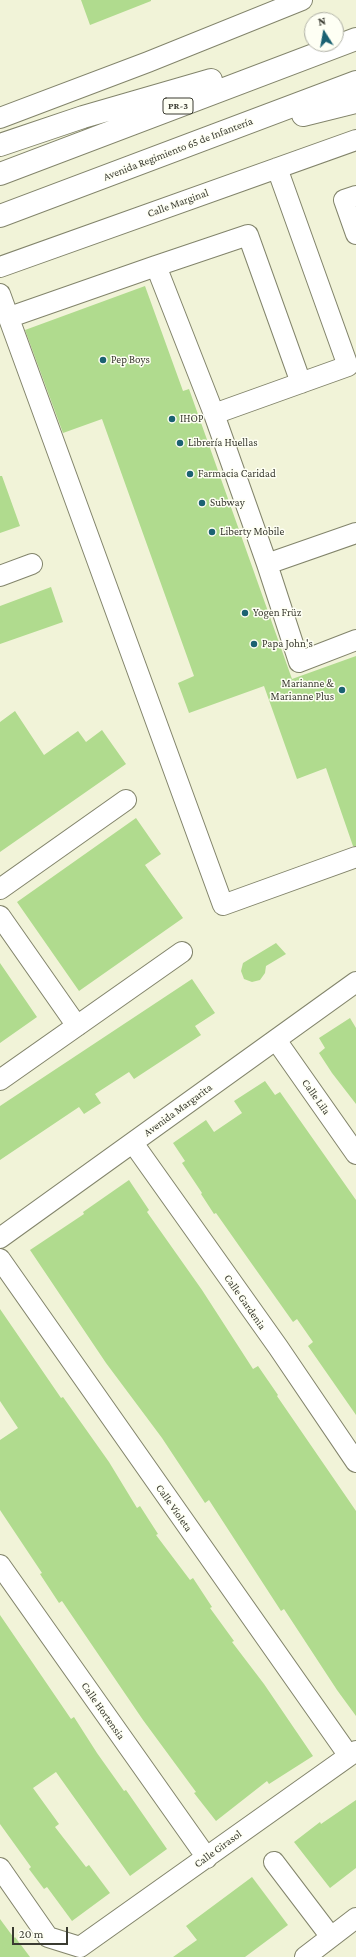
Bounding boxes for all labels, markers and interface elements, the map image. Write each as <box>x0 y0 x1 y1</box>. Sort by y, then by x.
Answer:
north arrow <box>304 12 344 52</box>
text: N <box>317 15 327 28</box>
road number: PR-3 <box>163 98 193 114</box>
street label: Avenida Regimiento 65 de Infantería <box>101 114 255 184</box>
street label: Calle Marginal <box>146 186 210 220</box>
place label: Pep Boys <box>111 353 150 367</box>
marker: Pep Boys <box>98 355 108 365</box>
place label: IHOP <box>180 412 203 426</box>
marker: IHOP <box>167 414 177 424</box>
place label: Librería Huellas <box>188 436 258 450</box>
marker: Librería Huellas <box>175 438 185 448</box>
place label: Farmacia Caridad <box>198 467 276 481</box>
marker: Farmacia Caridad <box>185 469 195 479</box>
place label: Subway <box>210 496 245 510</box>
marker: Subway <box>197 498 207 508</box>
place label: Liberty Mobile <box>220 525 284 539</box>
marker: Liberty Mobile <box>207 527 217 537</box>
place label: Yogen Früz <box>253 606 301 620</box>
marker: Yogen Früz <box>240 608 250 618</box>
place label: Papa John's <box>262 637 313 651</box>
marker: Papa John's <box>249 639 259 649</box>
place label: Marianne & Marianne Plus <box>271 677 334 703</box>
marker: Marianne & Marianne Plus <box>337 685 347 695</box>
street label: Calle Lila <box>299 1077 333 1117</box>
street label: Avenida Margarita <box>141 1081 215 1139</box>
street label: Calle Gardenia <box>221 1272 269 1332</box>
street label: Calle Violeta <box>153 1482 195 1534</box>
street label: Calle Hortensia <box>78 1680 128 1742</box>
street label: Calle Girasol <box>192 1827 244 1871</box>
scale bar <box>14 1919 70 1945</box>
text: 20 m <box>19 1927 43 1941</box>

